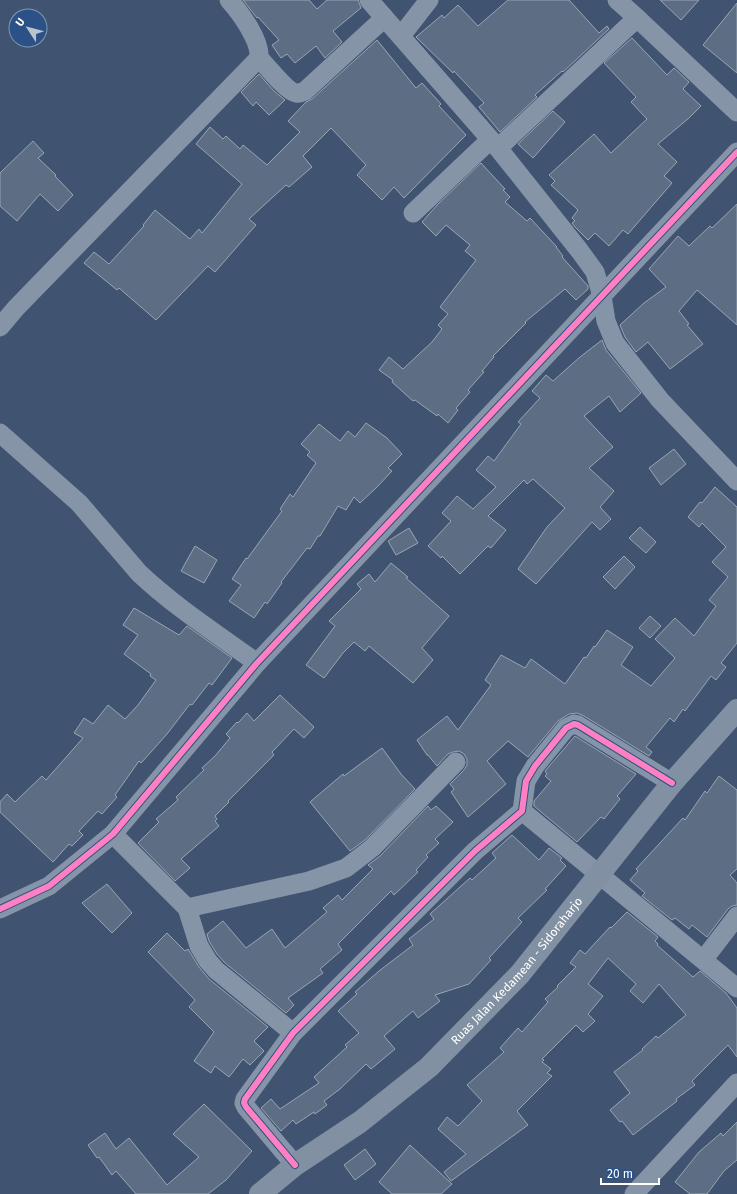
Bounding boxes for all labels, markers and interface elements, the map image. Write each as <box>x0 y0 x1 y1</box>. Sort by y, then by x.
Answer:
north arrow <box>8 8 48 48</box>
text: U <box>13 16 28 29</box>
street label: Ruas Jalan Kedamean - Sidoraharjo <box>448 894 585 1047</box>
scale bar <box>601 1160 659 1186</box>
text: 20 m <box>607 1167 633 1181</box>

